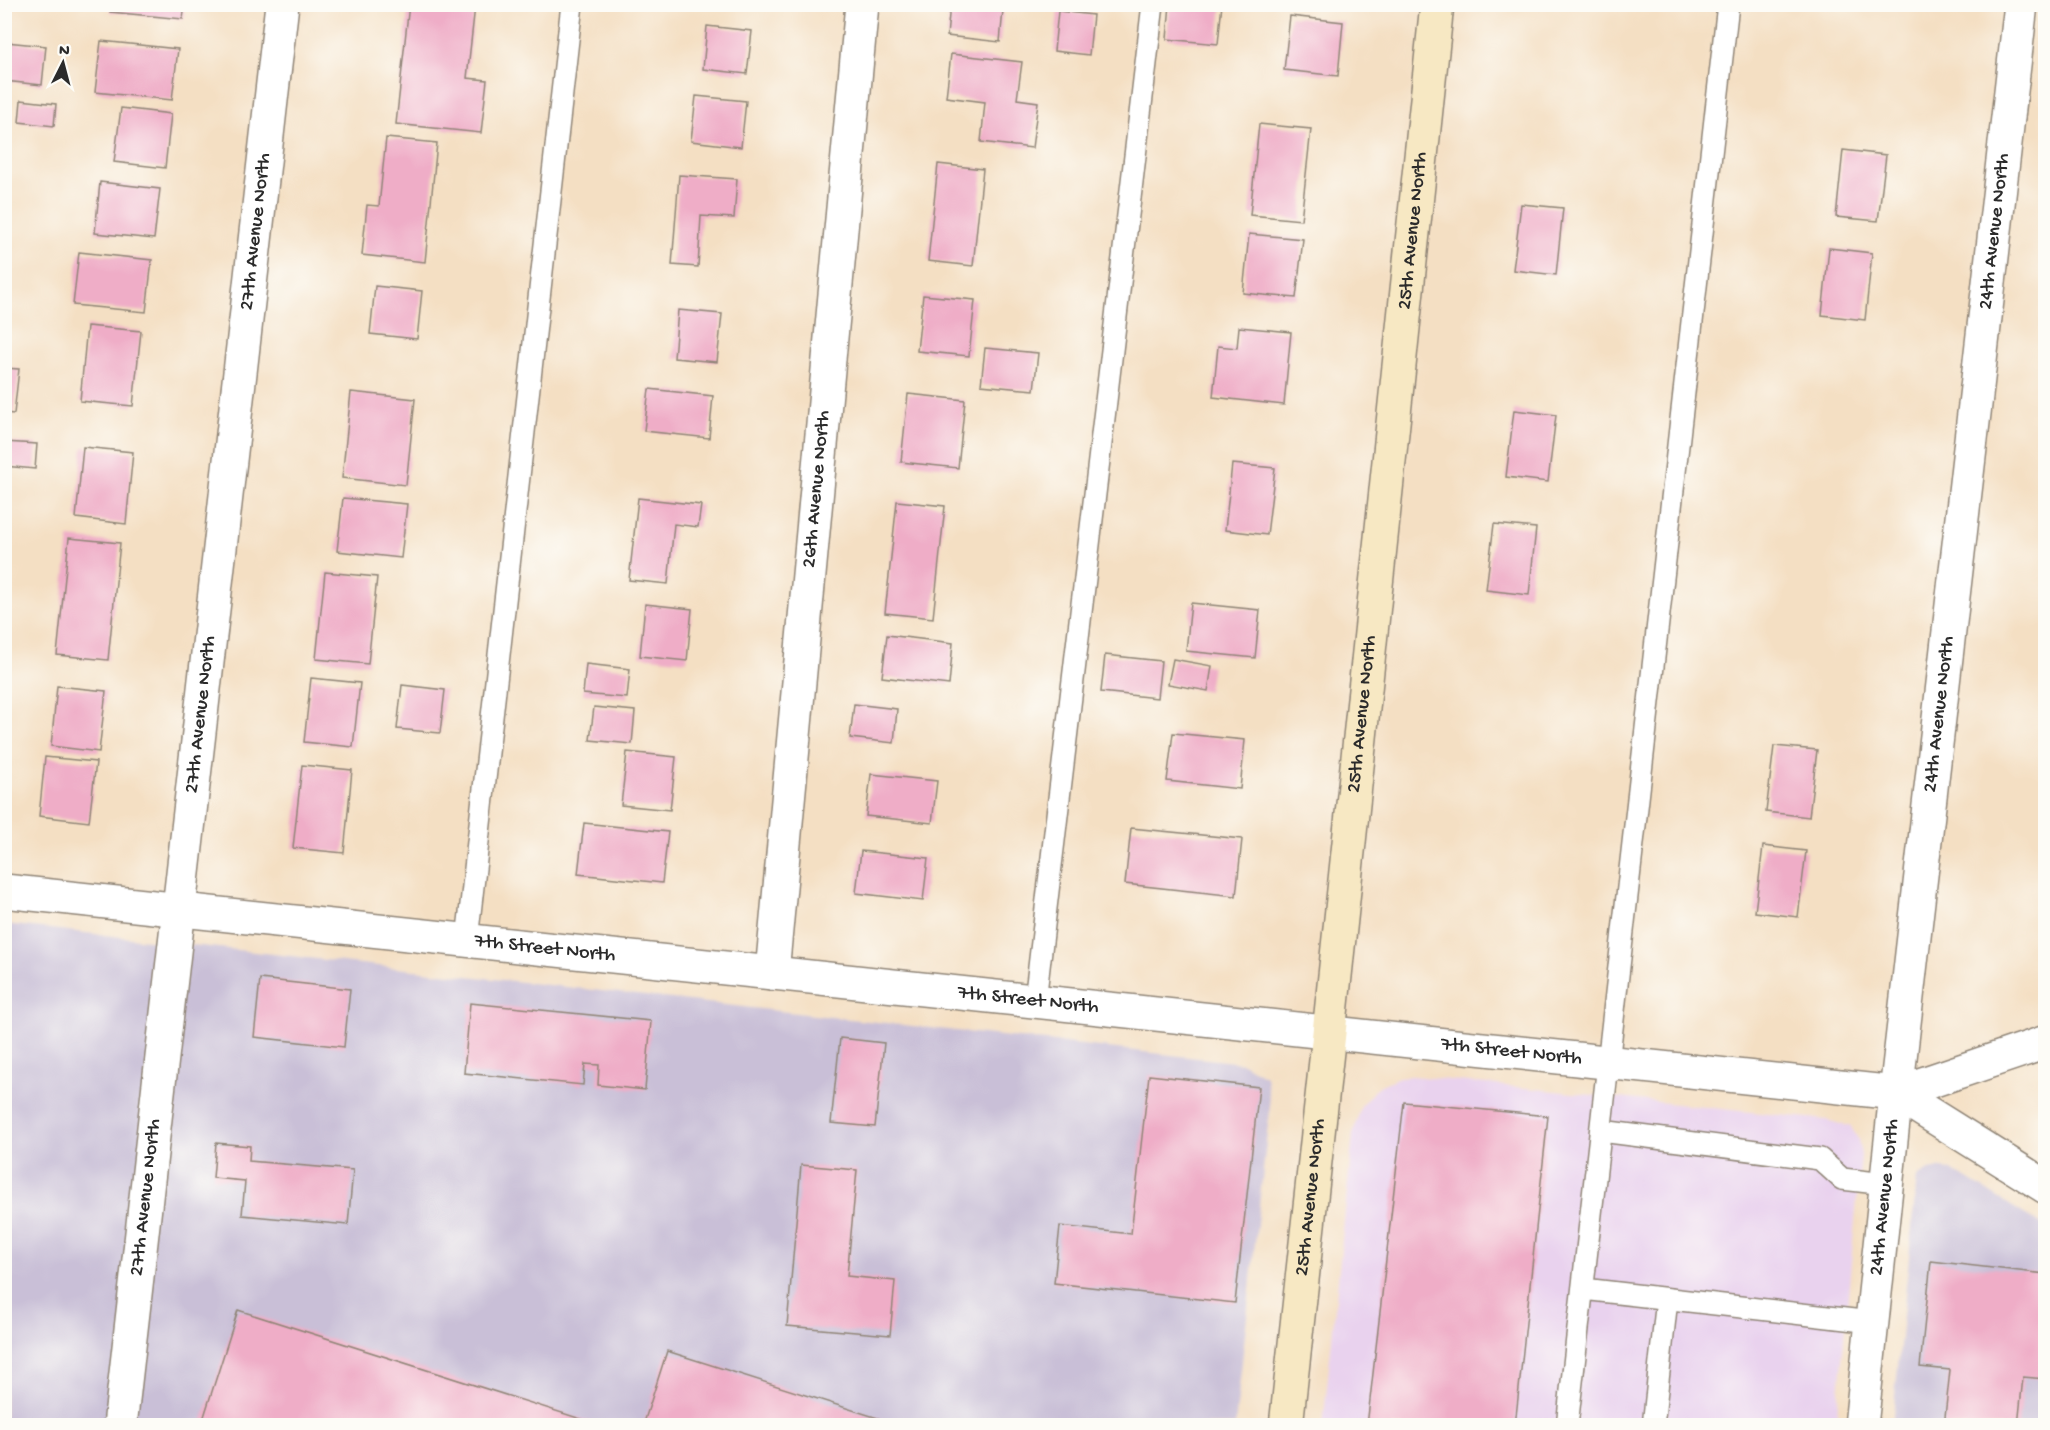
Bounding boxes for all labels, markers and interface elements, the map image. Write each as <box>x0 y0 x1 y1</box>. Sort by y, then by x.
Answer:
north arrow <box>33 33 93 93</box>
text: N <box>58 42 71 62</box>
street label: 25th Avenue North <box>1393 151 1433 311</box>
street label: 27th Avenue North <box>236 152 276 312</box>
street label: 24th Avenue North <box>1974 152 2015 311</box>
street label: 26th Avenue North <box>798 409 836 569</box>
street label: 27th Avenue North <box>181 634 221 795</box>
street label: 25th Avenue North <box>1343 634 1382 794</box>
street label: 24th Avenue North <box>1919 635 1960 794</box>
street label: 7th Street North <box>472 930 617 968</box>
street label: 7th Street North <box>956 981 1100 1019</box>
street label: 7th Street North <box>1439 1033 1583 1071</box>
street label: 27th Avenue North <box>126 1117 166 1277</box>
street label: 25th Avenue North <box>1291 1117 1331 1277</box>
street label: 24th Avenue North <box>1865 1118 1905 1277</box>

